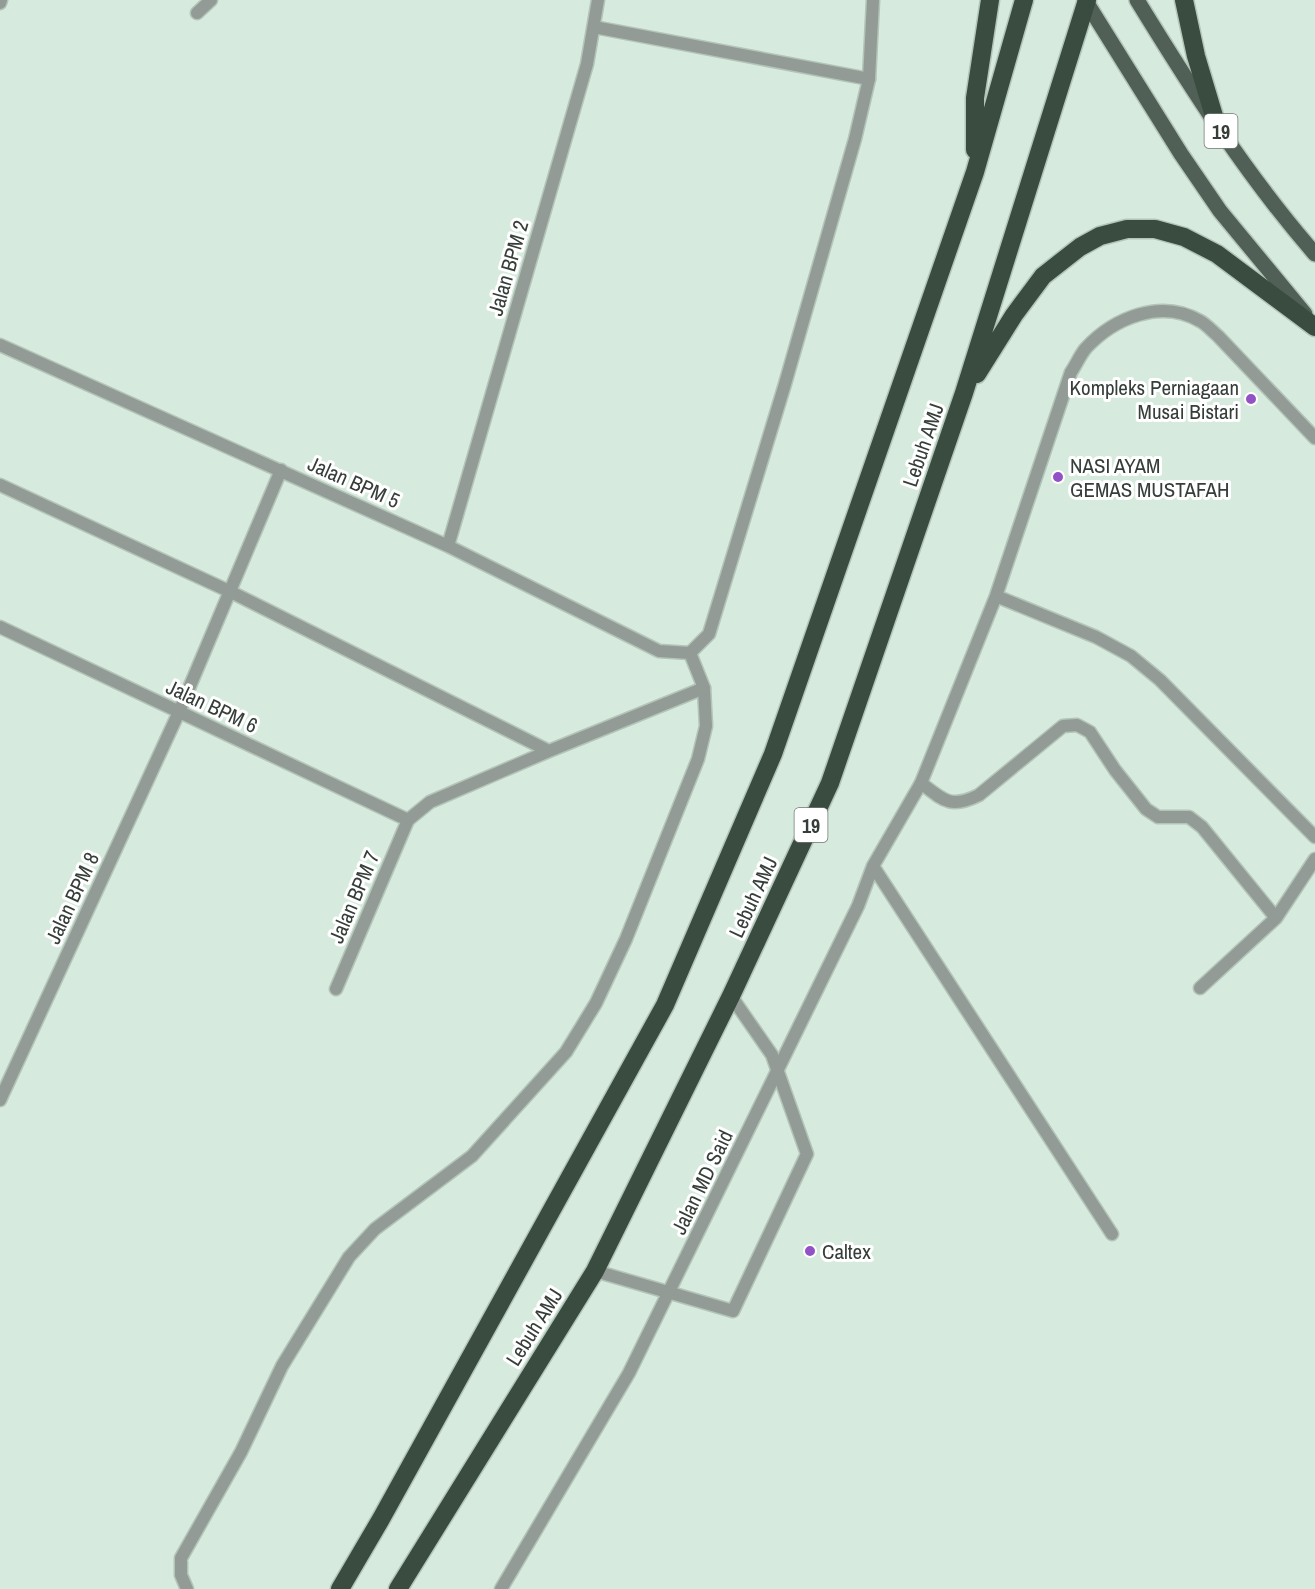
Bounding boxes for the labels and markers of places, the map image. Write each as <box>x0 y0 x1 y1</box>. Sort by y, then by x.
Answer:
place label: Kompleks Perniagaan Musai Bistari <box>1070 373 1239 426</box>
marker: Kompleks Perniagaan Musai Bistari <box>1244 392 1258 406</box>
place label: NASI AYAM GEMAS MUSTAFAH <box>1070 451 1230 504</box>
marker: NASI AYAM GEMAS MUSTAFAH <box>1051 470 1065 484</box>
place label: Caltex <box>822 1237 871 1266</box>
marker: Caltex <box>803 1244 817 1258</box>

